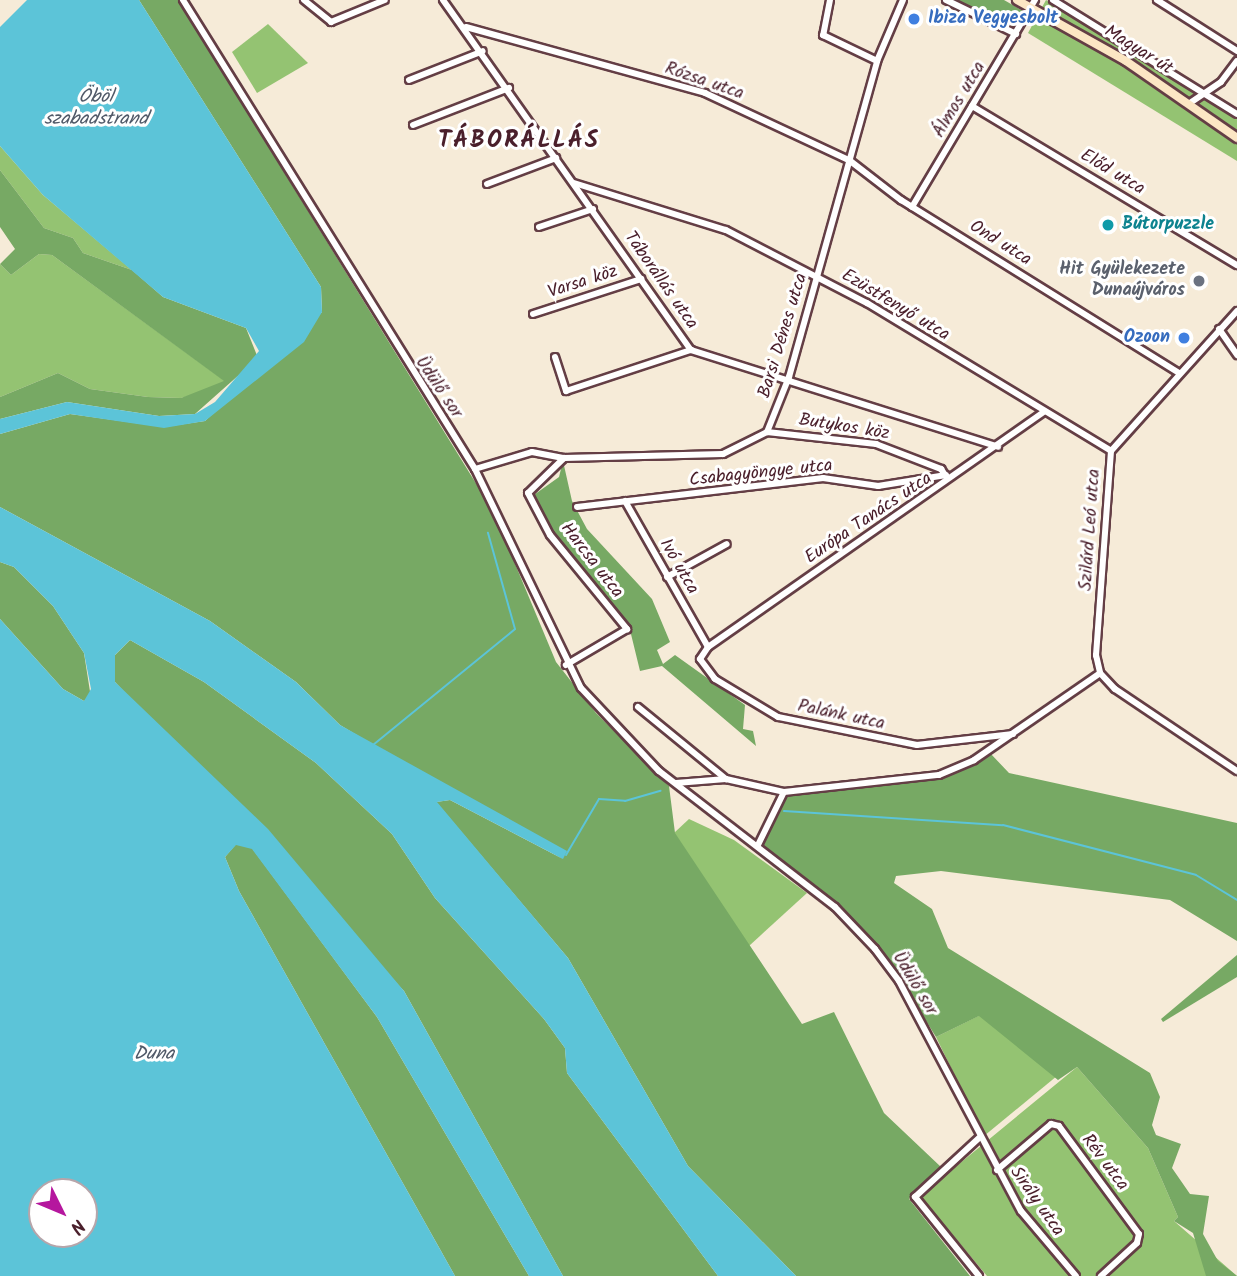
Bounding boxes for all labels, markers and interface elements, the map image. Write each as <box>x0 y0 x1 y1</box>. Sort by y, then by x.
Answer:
place label: Ibiza Vegyesbolt <box>928 8 1058 30</box>
marker: Ibiza Vegyesbolt <box>906 11 922 27</box>
street label: Magyar út <box>1100 21 1176 81</box>
street label: Rózsa utca <box>662 58 746 106</box>
street label: Álmos utca <box>929 58 991 142</box>
water label: Öböl szabadstrand <box>44 87 148 131</box>
district label: TÁBORÁLLÁS <box>439 127 599 155</box>
street label: Előd utca <box>1076 145 1148 201</box>
place label: Bútorpuzzle <box>1122 214 1214 236</box>
street label: Ond utca <box>965 217 1035 271</box>
marker: Bútorpuzzle <box>1100 217 1116 233</box>
street label: Táborállás utca <box>618 228 702 334</box>
place label: Hit Gyülekezete Dunaújváros <box>1059 260 1185 302</box>
street label: Varsa köz <box>546 262 620 304</box>
street label: Ezüstfenyő utca <box>837 265 953 347</box>
street label: Barsi Dénes utca <box>755 271 813 401</box>
marker: Hit Gyülekezete Dunaújváros <box>1191 273 1207 289</box>
place label: Ozoon <box>1124 327 1170 349</box>
marker: Ozoon <box>1176 330 1192 346</box>
street label: Üdülő sor <box>410 353 466 423</box>
street label: Butykos köz <box>797 410 891 446</box>
street label: Csabagyöngye utca <box>688 456 834 492</box>
street label: Európa Tanács utca <box>801 468 937 570</box>
street label: Szilárd Leó utca <box>1076 468 1106 592</box>
street label: Harcsa utca <box>555 519 627 603</box>
street label: Ivó utca <box>653 535 703 599</box>
street label: Palánk utca <box>795 696 887 736</box>
street label: Üdülő sor <box>887 949 941 1019</box>
water label: Duna <box>134 1044 174 1066</box>
street label: Rév utca <box>1076 1130 1132 1196</box>
street label: Sirály utca <box>1004 1163 1068 1241</box>
north arrow <box>28 1178 98 1248</box>
text: N <box>62 1211 92 1241</box>

